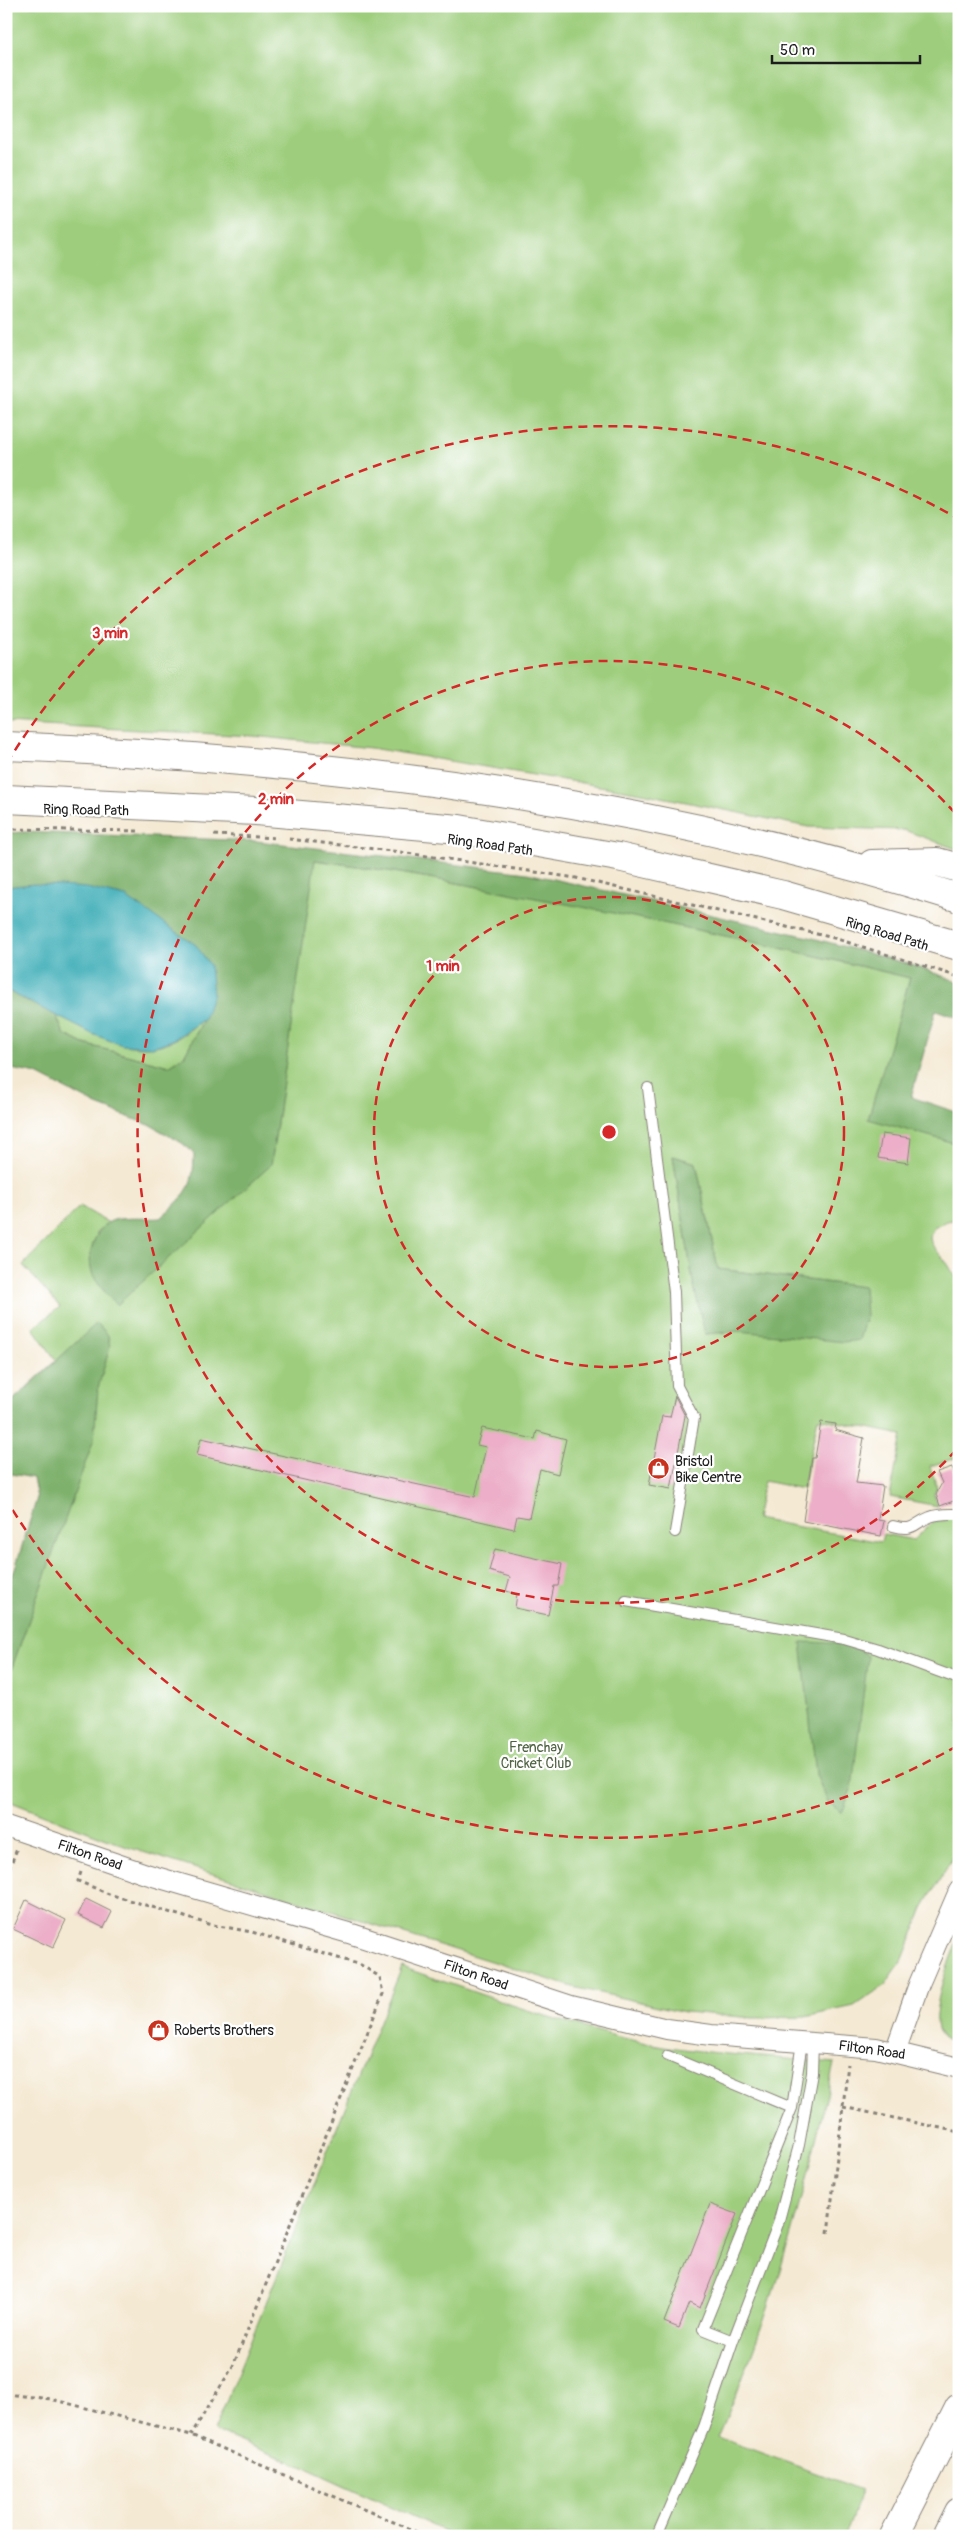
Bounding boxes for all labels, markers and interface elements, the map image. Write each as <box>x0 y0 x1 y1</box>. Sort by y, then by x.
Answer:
scale bar <box>772 32 920 64</box>
text: 50 m <box>780 41 815 60</box>
text: 3 min <box>92 624 128 643</box>
text: 2 min <box>258 790 294 809</box>
street label: Ring Road Path <box>43 801 129 819</box>
street label: Ring Road Path <box>446 831 534 859</box>
street label: Ring Road Path <box>843 913 931 955</box>
text: 1 min <box>426 957 460 976</box>
centre of rings <box>600 1123 618 1141</box>
place label: Bristol Bike Centre <box>675 1453 742 1486</box>
shop icon: Bristol Bike Centre <box>647 1457 671 1481</box>
park label: Frenchay Cricket Club <box>501 1739 571 1772</box>
street label: Filton Road <box>55 1836 125 1874</box>
street label: Filton Road <box>441 1956 511 1994</box>
shop icon: Roberts Brothers <box>146 2018 170 2042</box>
place label: Roberts Brothers <box>174 2022 275 2039</box>
street label: Filton Road <box>838 2037 907 2063</box>

